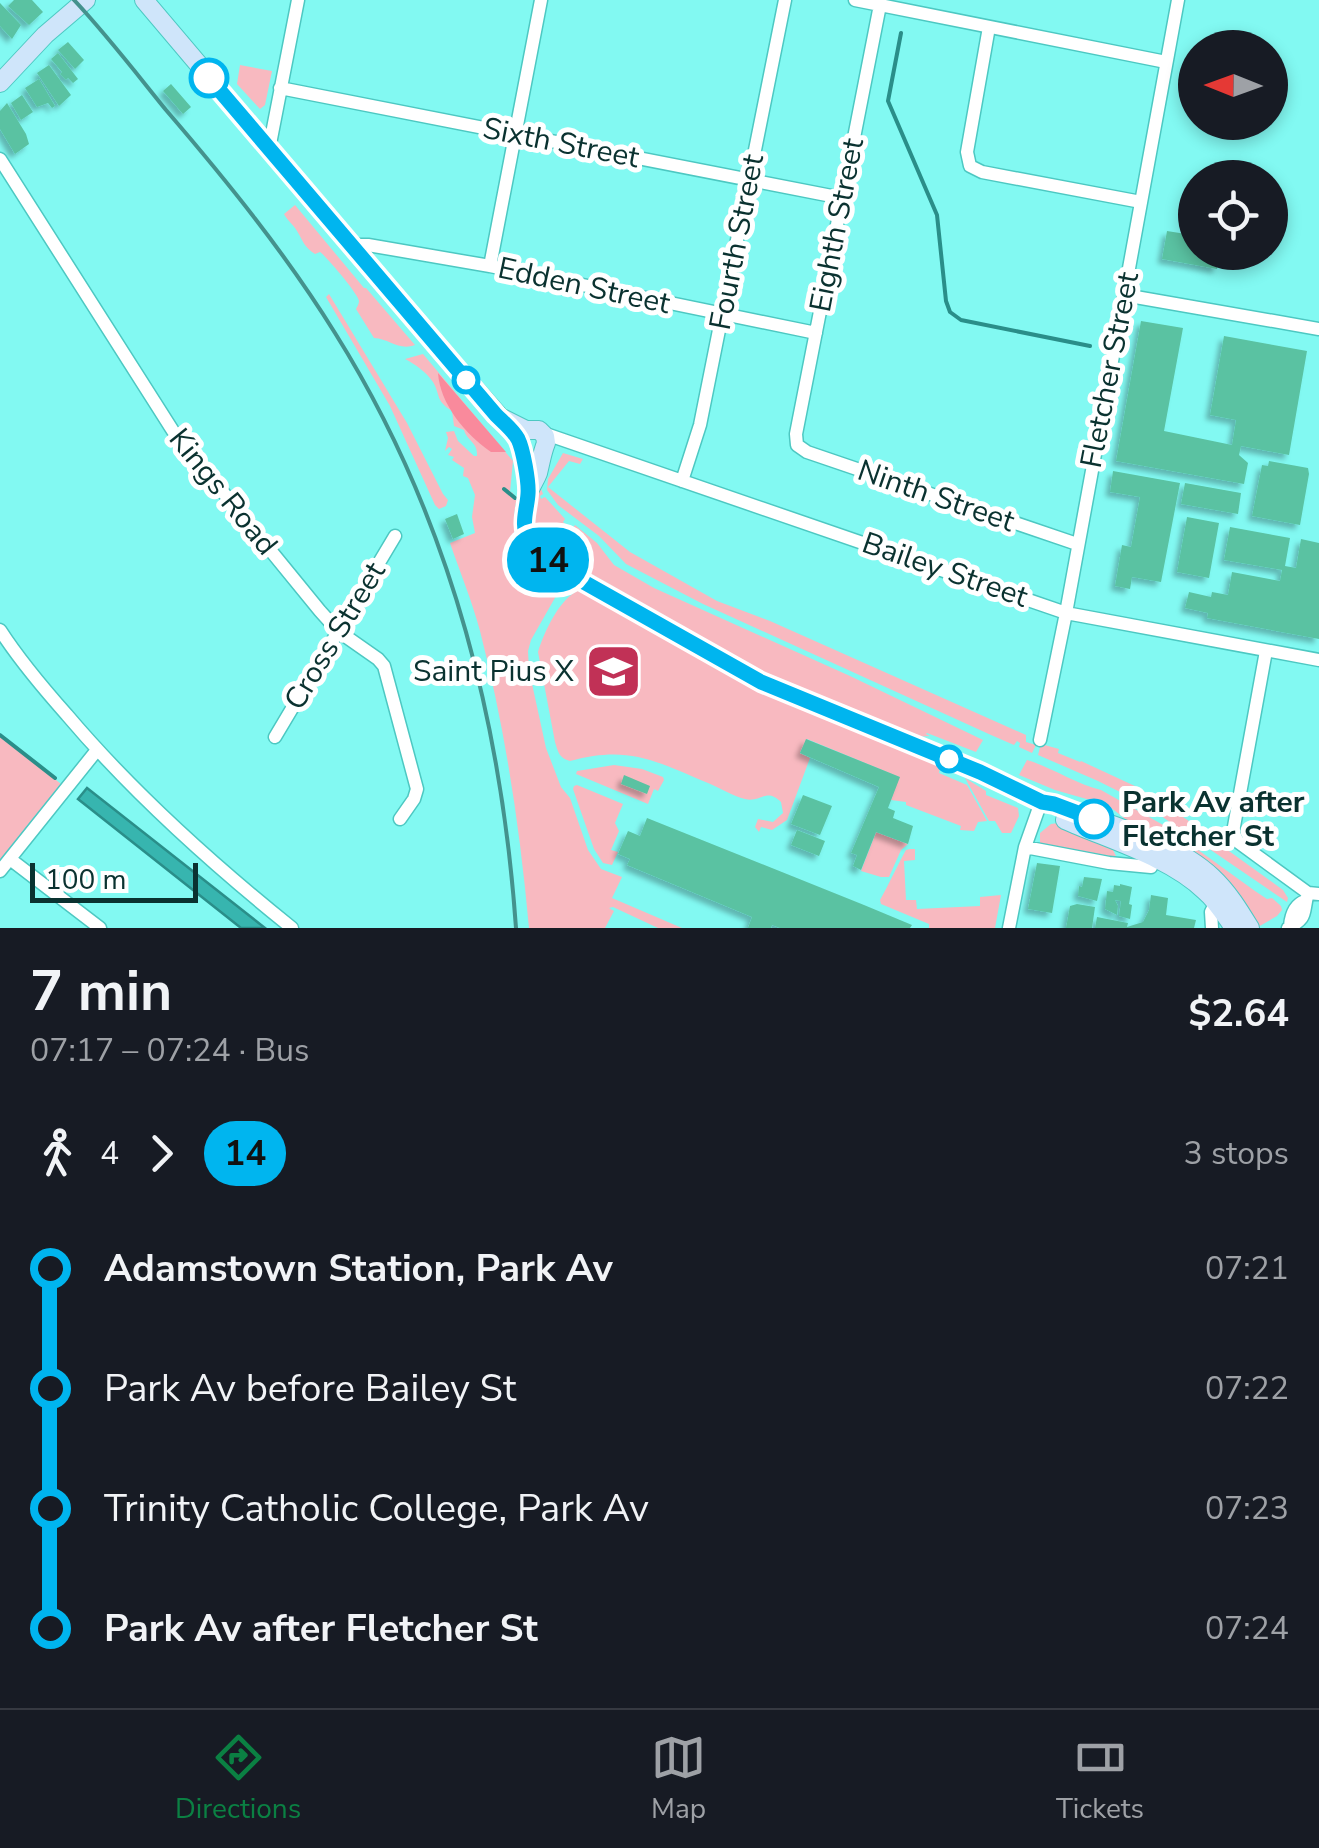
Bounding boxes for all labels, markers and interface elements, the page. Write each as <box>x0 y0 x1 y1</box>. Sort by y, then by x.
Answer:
north arrow <box>1178 30 1288 140</box>
map controls <box>1178 30 1288 270</box>
unlabelled marker <box>190 59 228 97</box>
street label: Sixth Street <box>479 108 643 178</box>
street label: Eighth Street <box>800 134 874 315</box>
street label: Fourth Street <box>700 150 774 333</box>
button: locate <box>1178 160 1288 270</box>
street label: Edden Street <box>494 248 674 324</box>
street label: Fletcher Street <box>1071 268 1149 471</box>
unlabelled marker <box>453 367 479 393</box>
street label: Kings Road <box>159 420 287 564</box>
street label: Ninth Street <box>852 450 1020 542</box>
street label: Bailey Street <box>857 523 1034 618</box>
line badge: 14 <box>503 528 593 592</box>
text: 14 <box>527 537 569 584</box>
street label: Cross Street <box>275 554 396 718</box>
school or university icon: Saint Pius X <box>583 641 643 701</box>
place label: Saint Pius X <box>413 651 574 692</box>
unlabelled marker <box>936 746 962 772</box>
place label: Park Av after Fletcher St <box>1122 782 1305 857</box>
marker: Park Av after Fletcher St <box>1075 800 1113 838</box>
scale bar <box>30 858 198 903</box>
text: 100 m <box>45 861 127 899</box>
text: 7 min <box>30 954 172 1029</box>
text: $2.64 <box>1188 988 1289 1039</box>
text: 07:17 – 07:24 · Bus <box>30 1029 309 1072</box>
icon: walk <box>30 1126 85 1181</box>
icon: forward <box>134 1126 189 1181</box>
text: 14 <box>224 1130 266 1177</box>
text: 4 <box>100 1132 119 1175</box>
text: 3 stops <box>1183 1132 1289 1175</box>
text: Adamstown Station, Park Av <box>104 1243 613 1294</box>
text: 07:21 <box>1205 1247 1289 1290</box>
text: Park Av before Bailey St <box>104 1363 516 1414</box>
text: 07:22 <box>1205 1367 1289 1410</box>
text: Trinity Catholic College, Park Av <box>104 1483 649 1534</box>
text: 07:23 <box>1205 1487 1289 1530</box>
text: Park Av after Fletcher St <box>104 1603 538 1654</box>
text: 07:24 <box>1205 1607 1289 1650</box>
tab: Directions <box>175 1730 301 1828</box>
tab: Map <box>651 1730 706 1828</box>
tab: Tickets <box>1056 1730 1144 1828</box>

